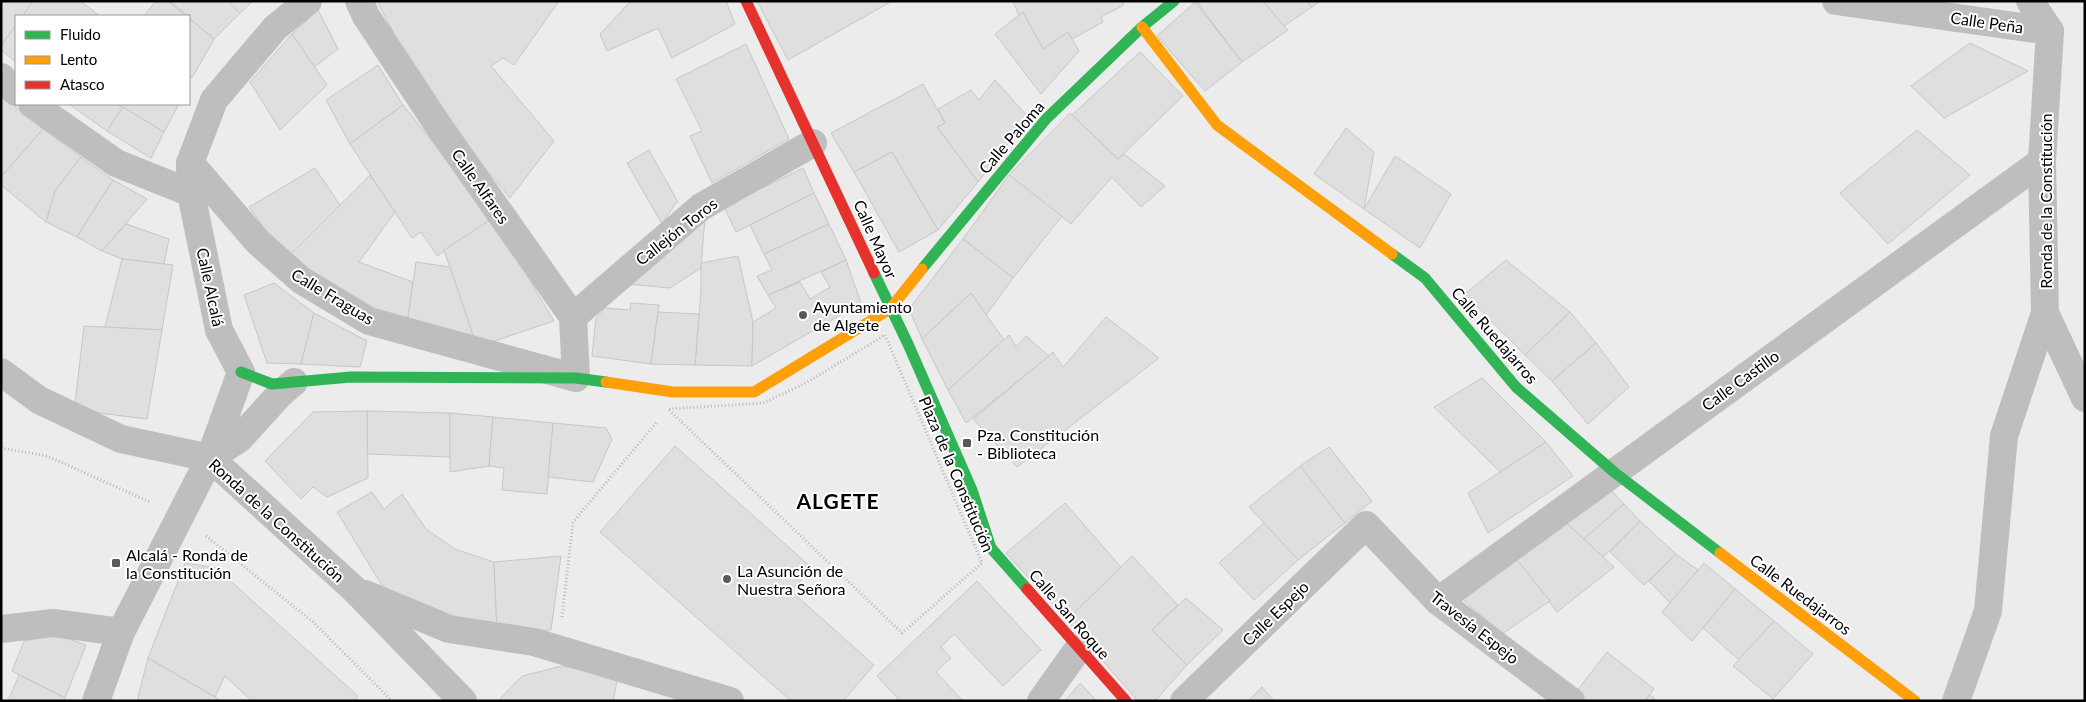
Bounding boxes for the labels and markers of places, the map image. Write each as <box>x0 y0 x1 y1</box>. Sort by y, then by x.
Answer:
place label: Ayuntamiento de Algete <box>813 297 912 334</box>
marker: Ayuntamiento de Algete <box>797 309 809 321</box>
place label: Pza. Constitución - Biblioteca <box>977 425 1099 462</box>
marker: Pza. Constitución - Biblioteca <box>961 437 973 449</box>
place label: Alcalá - Ronda de la Constitución <box>126 545 248 582</box>
marker: Alcalá - Ronda de la Constitución <box>110 557 122 569</box>
place label: La Asunción de Nuestra Señora <box>737 561 846 598</box>
marker: La Asunción de Nuestra Señora <box>721 573 733 585</box>

